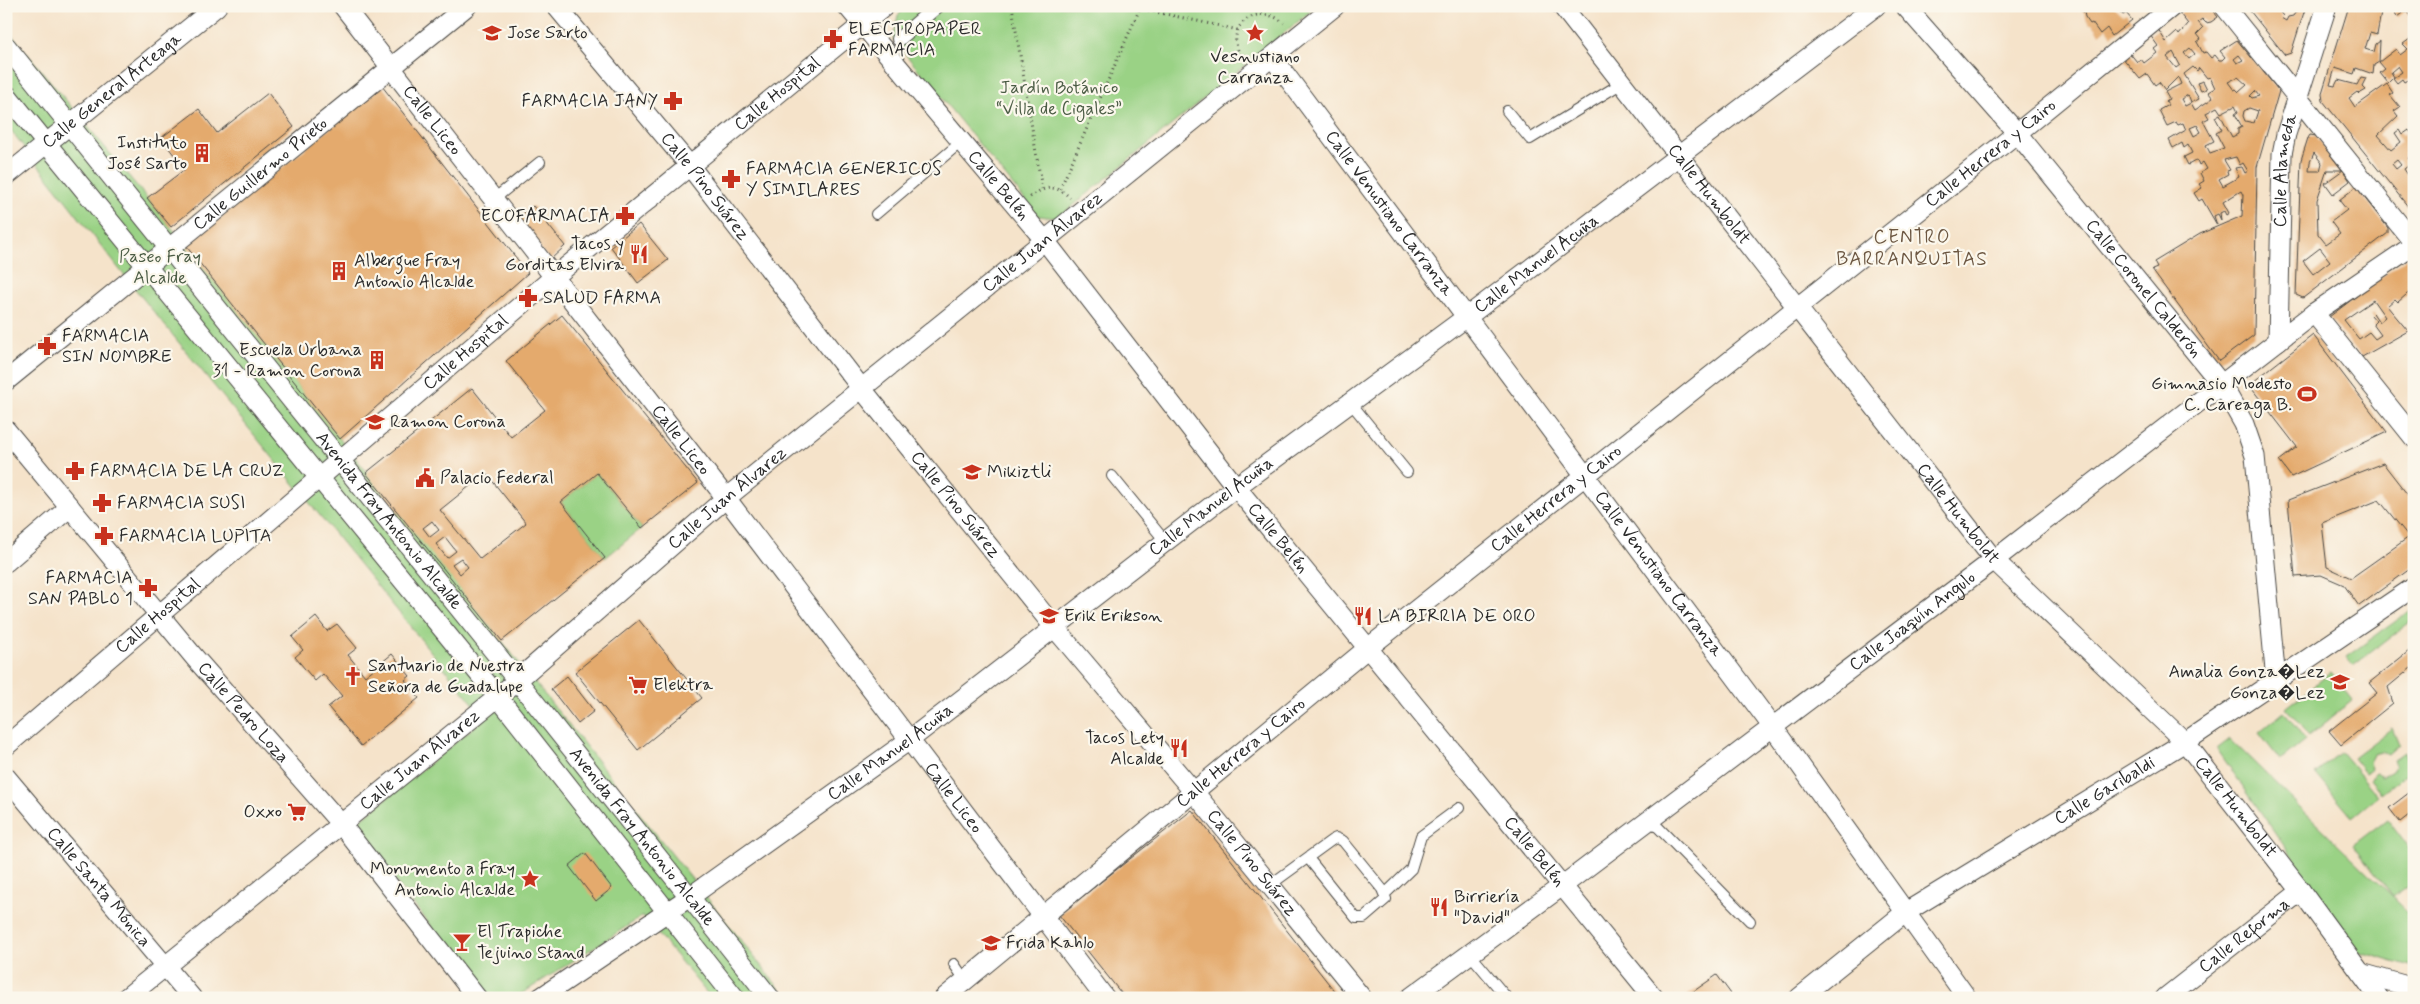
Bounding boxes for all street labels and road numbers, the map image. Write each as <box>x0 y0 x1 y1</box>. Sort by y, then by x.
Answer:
street label: Calle General Arteaga <box>37 27 187 154</box>
street label: Calle Hospital <box>729 52 826 137</box>
street label: Calle Liceo <box>397 80 467 161</box>
street label: Calle Herrera y Cairo <box>1920 94 2061 213</box>
street label: Calle Alameda <box>2268 110 2304 228</box>
street label: Calle Guillermo Prieto <box>188 112 333 236</box>
street label: Calle Venustiano Carranza <box>1319 126 1459 301</box>
street label: Calle Pino Suárez <box>655 127 755 246</box>
street label: Calle Humboldt <box>1662 139 1756 250</box>
street label: Calle Belén <box>962 145 1035 226</box>
street label: Calle Juan Álvarez <box>977 186 1108 298</box>
street label: Calle Manuel Acuña <box>1469 209 1604 319</box>
street label: Calle Coronel Calderón <box>2080 214 2207 363</box>
street label: Calle Hospital <box>418 309 513 396</box>
street label: Calle Liceo <box>646 400 716 480</box>
street label: Avenida Fray Antonio Alcalde <box>310 427 468 615</box>
street label: Calle Herrera y Cairo <box>1486 439 1627 558</box>
street label: Calle Juan Álvarez <box>663 441 792 555</box>
street label: Calle Pino Suárez <box>905 446 1006 564</box>
street label: Calle Manuel Acuña <box>1144 451 1278 562</box>
street label: Calle Humboldt <box>1911 458 2005 569</box>
street label: Calle Venustiano Carranza <box>1589 486 1728 662</box>
street label: Calle Belén <box>1242 498 1314 579</box>
street label: Calle Joaquín Angulo <box>1844 566 1981 677</box>
street label: Calle Hospital <box>110 573 206 659</box>
street label: Calle Pedro Loza <box>192 657 294 769</box>
street label: Calle Herrera y Cairo <box>1171 692 1311 814</box>
street label: Calle Manuel Acuña <box>823 698 958 807</box>
street label: Calle Juan Álvarez <box>355 704 485 816</box>
street label: Avenida Fray Antonio Alcalde <box>563 743 721 932</box>
street label: Calle Garibaldi <box>2050 751 2160 831</box>
street label: Calle Humboldt <box>2189 752 2283 863</box>
street label: Calle Liceo <box>919 758 988 838</box>
street label: Calle Pino Suárez <box>1201 804 1303 922</box>
street label: Calle Belén <box>1498 811 1571 892</box>
street label: Calle Santa Mónica <box>41 822 156 952</box>
street label: Calle Reforma <box>2194 892 2295 979</box>

